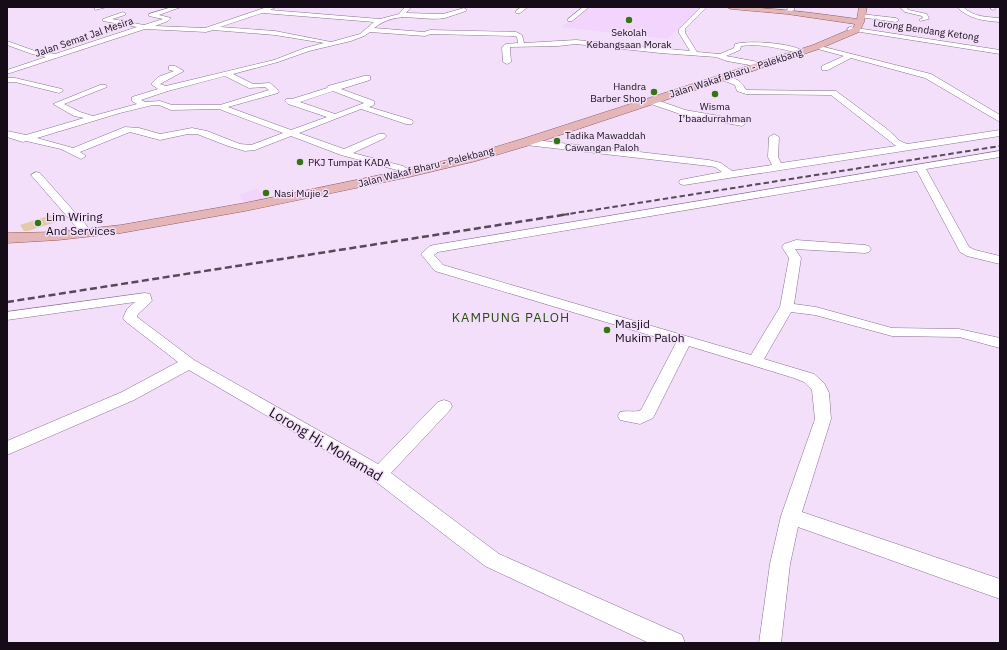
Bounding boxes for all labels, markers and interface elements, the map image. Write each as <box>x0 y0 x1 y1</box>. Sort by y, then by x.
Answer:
street label: Jalan Semat Jal Mesira <box>33 14 136 60</box>
marker: Sekolah Kebangsaan Morak <box>624 15 634 25</box>
street label: Lorong Bendang Ketong <box>872 16 981 44</box>
place label: Sekolah Kebangsaan Morak <box>586 26 672 51</box>
street label: Jalan Wakaf Bharu - Palekbang <box>668 45 805 101</box>
place label: Handra Barber Shop <box>590 80 647 105</box>
marker: Handra Barber Shop <box>649 87 659 97</box>
marker: Wisma I’baadurrahman <box>710 89 720 99</box>
place label: Wisma I’baadurrahman <box>679 100 751 125</box>
place label: Tadika Mawaddah Cawangan Paloh <box>565 129 646 154</box>
marker: Tadika Mawaddah Cawangan Paloh <box>552 136 562 146</box>
street label: Jalan Wakaf Bharu - Palekbang <box>357 144 496 190</box>
place label: PKJ Tumpat KADA <box>308 156 391 169</box>
marker: PKJ Tumpat KADA <box>295 157 305 167</box>
place label: Nasi Mujie 2 <box>274 187 329 200</box>
marker: Nasi Mujie 2 <box>261 188 271 198</box>
place label: Lim Wiring And Services <box>46 209 116 238</box>
marker: Lim Wiring And Services <box>33 218 43 228</box>
district label: KAMPUNG PALOH <box>452 309 570 326</box>
place label: Masjid Mukim Paloh <box>615 316 685 345</box>
marker: Masjid Mukim Paloh <box>602 325 612 335</box>
street label: Lorong Hj. Mohamad <box>266 403 386 485</box>

